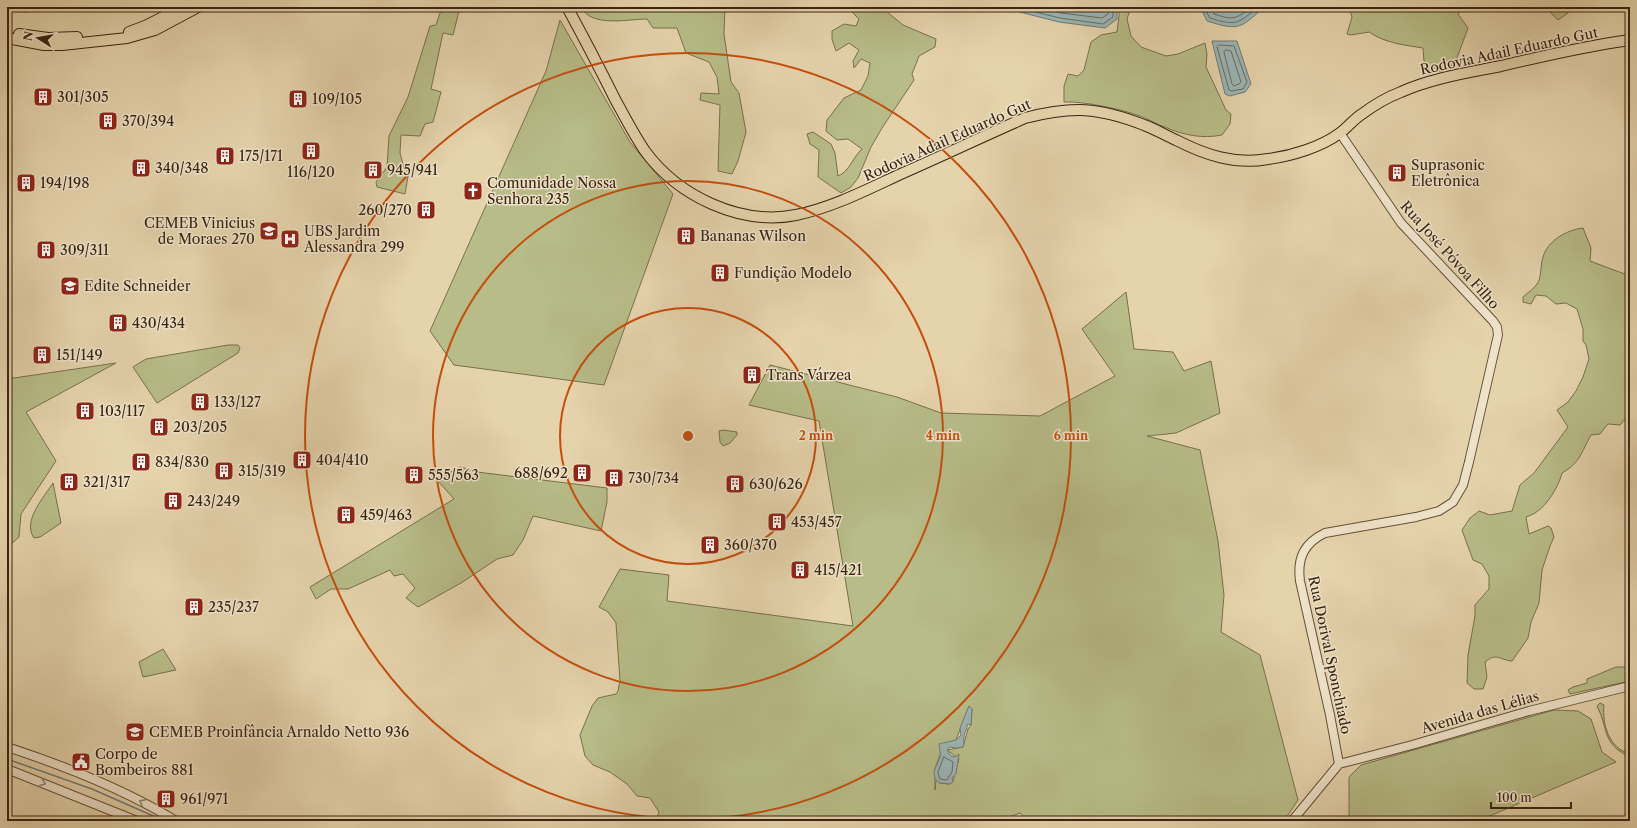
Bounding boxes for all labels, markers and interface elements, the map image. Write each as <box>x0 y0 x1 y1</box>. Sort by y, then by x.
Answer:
north arrow <box>18 18 58 58</box>
street label: Rodovia Adail Eduardo Gut <box>1418 23 1600 79</box>
text: N <box>20 30 36 42</box>
building icon: 301/305 <box>32 86 54 108</box>
place label: 301/305 <box>57 88 109 106</box>
building icon: 109/105 <box>287 88 309 110</box>
place label: 109/105 <box>312 90 362 108</box>
street label: Rodovia Adail Eduardo Gut <box>860 95 1034 185</box>
building icon: 370/394 <box>97 110 119 132</box>
place label: 370/394 <box>122 112 174 130</box>
building icon: 116/120 <box>300 140 322 162</box>
building icon: 175/171 <box>214 145 236 167</box>
place label: 175/171 <box>239 147 283 165</box>
place label: Suprasonic Eletrônica <box>1411 156 1485 190</box>
building icon: 340/348 <box>130 157 152 179</box>
place label: 340/348 <box>155 159 209 177</box>
building icon: 945/941 <box>362 159 384 181</box>
place label: 945/941 <box>387 161 438 179</box>
building icon: Suprasonic Eletrônica <box>1386 162 1408 184</box>
place label: 116/120 <box>287 163 335 181</box>
building icon: 194/198 <box>15 172 37 194</box>
place label: 194/198 <box>40 174 90 192</box>
place label: Comunidade Nossa Senhora 235 <box>487 174 617 208</box>
church icon: Comunidade Nossa Senhora 235 <box>462 180 484 202</box>
street label: Rua José Póvoa Filho <box>1397 197 1503 313</box>
building icon: 260/270 <box>415 199 437 221</box>
place label: 260/270 <box>358 201 412 219</box>
place label: CEMEB Vinicius de Moraes 270 <box>144 214 255 248</box>
school or university icon: CEMEB Vinicius de Moraes 270 <box>258 220 280 242</box>
place label: UBS Jardim Alessandra 299 <box>303 222 404 256</box>
building icon: Bananas Wilson <box>675 225 697 247</box>
place label: Bananas Wilson <box>700 227 806 245</box>
hospital icon: UBS Jardim Alessandra 299 <box>279 228 301 250</box>
building icon: 309/311 <box>35 239 57 261</box>
place label: 309/311 <box>60 241 109 259</box>
building icon: Fundição Modelo <box>709 262 731 284</box>
place label: Fundição Modelo <box>734 264 852 282</box>
school or university icon: Edite Schneider <box>59 275 81 297</box>
place label: Edite Schneider <box>84 277 191 295</box>
building icon: 430/434 <box>107 312 129 334</box>
place label: 430/434 <box>132 314 185 332</box>
building icon: 151/149 <box>31 344 53 366</box>
place label: 151/149 <box>56 346 103 364</box>
building icon: Trans Várzea <box>741 364 763 386</box>
place label: Trans Várzea <box>766 366 852 384</box>
building icon: 133/127 <box>189 391 211 413</box>
place label: 133/127 <box>214 393 261 411</box>
building icon: 103/117 <box>74 400 96 422</box>
place label: 103/117 <box>99 402 145 420</box>
building icon: 203/205 <box>148 416 170 438</box>
place label: 203/205 <box>173 418 227 436</box>
text: 2 min <box>799 428 834 443</box>
text: 4 min <box>926 428 961 443</box>
text: 6 min <box>1054 428 1089 443</box>
centre of rings <box>681 429 695 443</box>
building icon: 404/410 <box>291 449 313 471</box>
building icon: 834/830 <box>130 451 152 473</box>
place label: 404/410 <box>316 451 369 469</box>
place label: 834/830 <box>155 453 209 471</box>
building icon: 315/319 <box>213 460 235 482</box>
place label: 315/319 <box>238 462 286 480</box>
building icon: 688/692 <box>571 462 593 484</box>
building icon: 555/563 <box>403 464 425 486</box>
place label: 688/692 <box>514 464 568 482</box>
place label: 555/563 <box>428 466 479 484</box>
building icon: 730/734 <box>603 467 625 489</box>
place label: 730/734 <box>628 469 679 487</box>
building icon: 321/317 <box>58 471 80 493</box>
place label: 321/317 <box>83 473 130 491</box>
building icon: 630/626 <box>724 473 746 495</box>
place label: 630/626 <box>749 475 803 493</box>
building icon: 243/249 <box>162 490 184 512</box>
place label: 243/249 <box>187 492 240 510</box>
building icon: 459/463 <box>335 504 357 526</box>
place label: 459/463 <box>360 506 412 524</box>
building icon: 453/457 <box>766 511 788 533</box>
place label: 453/457 <box>791 513 842 531</box>
building icon: 360/370 <box>699 534 721 556</box>
place label: 360/370 <box>724 536 777 554</box>
building icon: 415/421 <box>789 559 811 581</box>
place label: 415/421 <box>814 561 862 579</box>
street label: Rua Dorival Sponchiado <box>1304 574 1356 736</box>
building icon: 235/237 <box>183 596 205 618</box>
place label: 235/237 <box>208 598 259 616</box>
street label: Avenida das Lélias <box>1418 687 1541 738</box>
school or university icon: CEMEB Proinfância Arnaldo Netto 936 <box>124 721 146 743</box>
place label: CEMEB Proinfância Arnaldo Netto 936 <box>149 723 409 741</box>
place label: Corpo de Bombeiros 881 <box>95 745 194 779</box>
public building icon: Corpo de Bombeiros 881 <box>70 751 92 773</box>
one-way arrow <box>40 779 47 787</box>
scale bar <box>1491 784 1571 810</box>
building icon: 961/971 <box>155 788 177 810</box>
place label: 961/971 <box>180 790 228 808</box>
text: 100 m <box>1497 790 1532 805</box>
one-way arrow <box>139 799 147 807</box>

